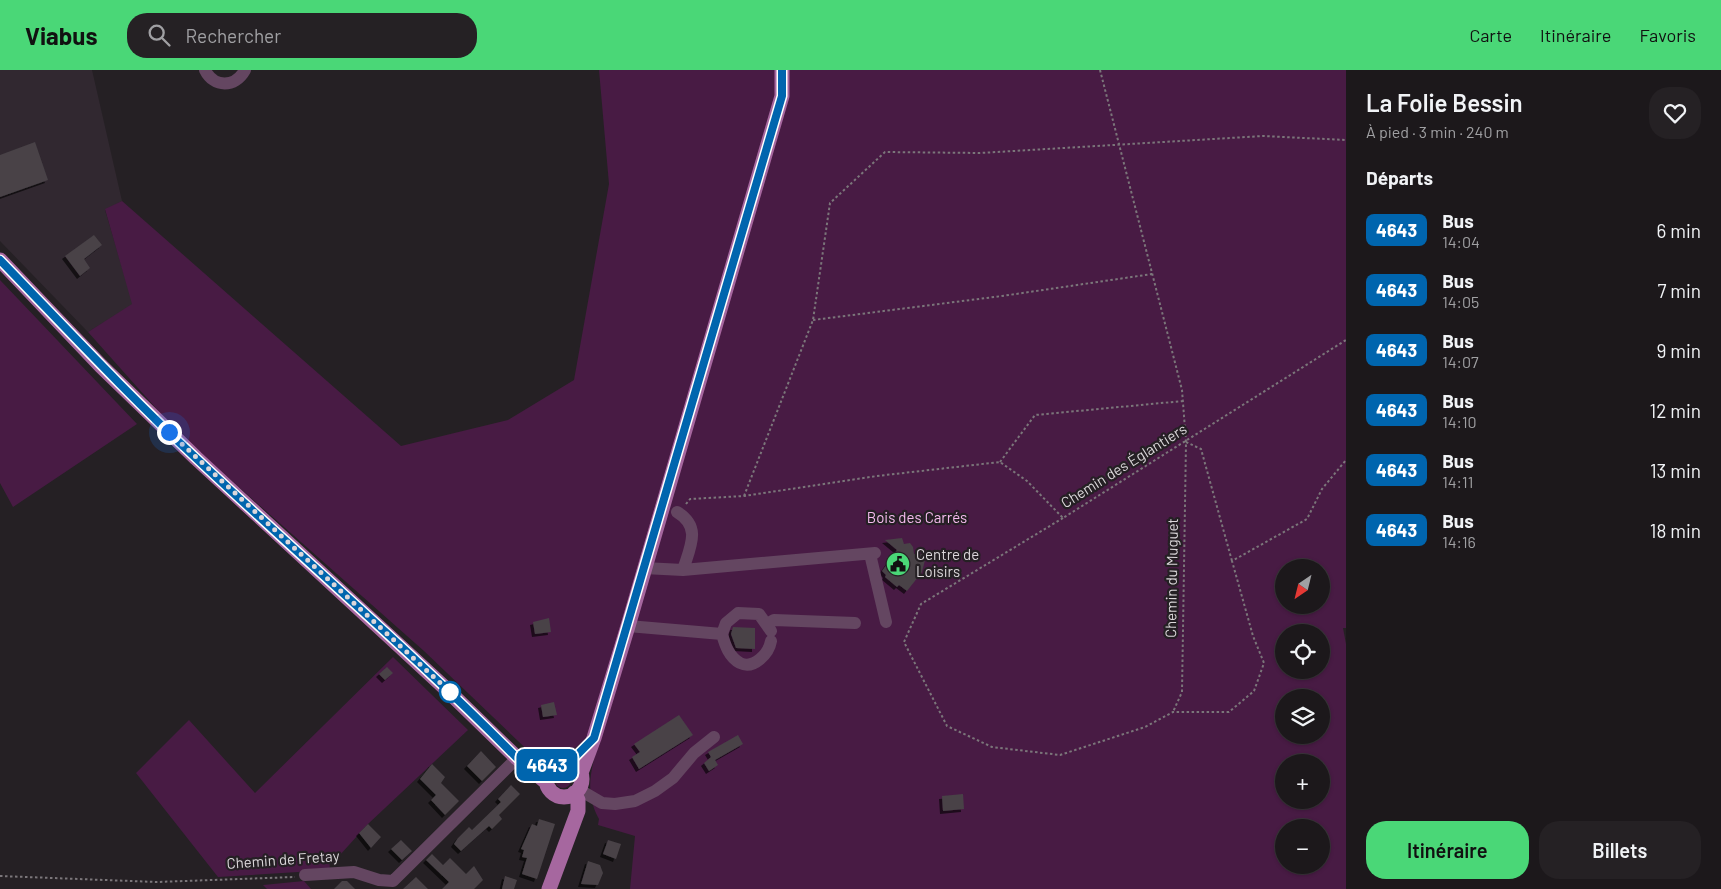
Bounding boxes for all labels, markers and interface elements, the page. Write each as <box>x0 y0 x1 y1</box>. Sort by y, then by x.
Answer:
search box <box>127 13 477 58</box>
text: Viabus <box>25 21 97 50</box>
icon: search <box>145 21 173 49</box>
text: Rechercher <box>185 24 281 47</box>
text: Carte <box>1469 24 1512 46</box>
text: Itinéraire <box>1540 24 1611 46</box>
text: Favoris <box>1639 24 1696 46</box>
button: heart <box>1649 87 1701 139</box>
text: La Folie Bessin <box>1366 88 1523 117</box>
text: À pied · 3 min · 240 m <box>1366 122 1509 141</box>
text: Départs <box>1366 166 1433 189</box>
text: Bus <box>1442 209 1474 232</box>
text: 4643 <box>1376 219 1417 241</box>
text: 6 min <box>1657 219 1701 242</box>
text: 14:04 <box>1442 232 1480 251</box>
text: Bus <box>1442 269 1474 292</box>
text: 4643 <box>1376 279 1417 301</box>
text: 7 min <box>1657 279 1701 302</box>
text: 14:05 <box>1442 292 1479 311</box>
text: Bus <box>1442 329 1474 352</box>
text: 4643 <box>1376 339 1417 361</box>
text: 9 min <box>1657 339 1701 362</box>
text: 14:07 <box>1442 352 1479 371</box>
text: Bus <box>1442 389 1474 412</box>
text: 4643 <box>1376 399 1417 421</box>
text: 12 min <box>1650 399 1701 422</box>
text: 14:10 <box>1442 412 1477 431</box>
street label: Chemin des Églantiers <box>1057 419 1190 511</box>
your location <box>157 420 182 445</box>
text: Bus <box>1442 449 1474 472</box>
text: 4643 <box>1376 459 1417 481</box>
text: 13 min <box>1650 459 1701 482</box>
text: 14:11 <box>1442 472 1473 491</box>
park label: Bois des Carrés <box>867 508 967 526</box>
text: Bus <box>1442 509 1474 532</box>
street label: Chemin du Muguet <box>1161 518 1181 638</box>
text: 4643 <box>1376 519 1417 541</box>
text: 18 min <box>1650 519 1701 542</box>
text: 14:16 <box>1442 532 1476 551</box>
place label: Centre de Loisirs <box>916 545 979 580</box>
public building icon: Centre de Loisirs <box>885 551 911 577</box>
north arrow <box>1275 559 1330 614</box>
map controls <box>1275 559 1330 874</box>
button: locate <box>1275 624 1330 679</box>
unlabelled marker <box>439 681 461 703</box>
button: layers <box>1275 689 1330 744</box>
line badge: 4643 <box>512 749 582 781</box>
text: 4643 <box>526 754 568 776</box>
button: + <box>1275 754 1330 809</box>
button: − <box>1275 819 1330 874</box>
button: Itinéraire <box>1366 821 1529 879</box>
button: Billets <box>1539 821 1701 879</box>
street label: Chemin de Fretay <box>226 846 340 872</box>

